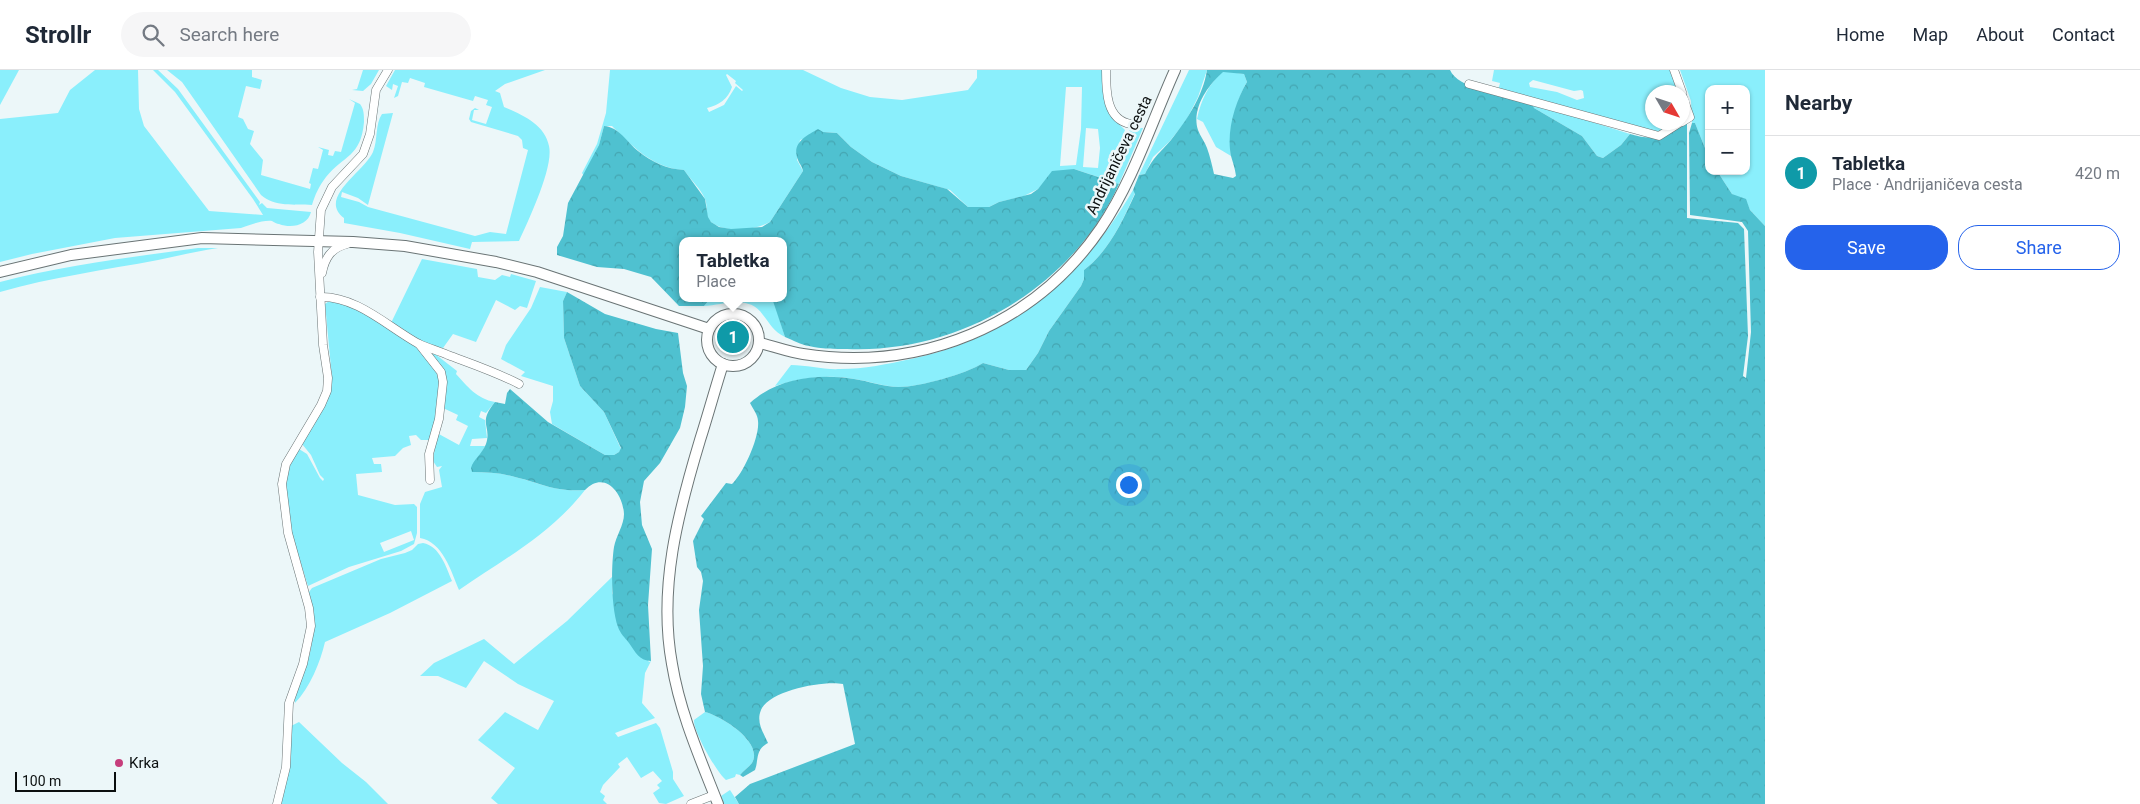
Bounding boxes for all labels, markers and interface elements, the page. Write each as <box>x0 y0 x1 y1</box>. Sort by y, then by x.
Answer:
search box <box>121 12 471 57</box>
text: Strollr <box>25 21 91 49</box>
icon: search <box>139 21 167 49</box>
text: Search here <box>179 23 279 46</box>
text: Home <box>1836 24 1885 45</box>
text: Map <box>1913 24 1948 45</box>
text: About <box>1976 24 2024 45</box>
text: Contact <box>2052 24 2115 45</box>
north arrow <box>1645 85 1690 130</box>
map controls <box>1705 85 1750 175</box>
button: + <box>1705 85 1750 130</box>
text: Nearby <box>1785 91 1852 115</box>
street label: Andrijaničeva cesta <box>1082 92 1156 218</box>
button: − <box>1705 130 1750 175</box>
text: Tabletka <box>1832 152 1905 175</box>
text: 1 <box>1796 164 1806 183</box>
text: 420 m <box>2075 164 2120 183</box>
text: Place · Andrijaničeva cesta <box>1832 175 2023 194</box>
button: Save <box>1785 225 1948 270</box>
button: Share <box>1958 225 2120 270</box>
popup <box>679 237 787 302</box>
text: Tabletka <box>696 249 770 272</box>
text: Place <box>696 272 736 291</box>
pin: 1 <box>717 318 749 356</box>
your location <box>1116 472 1142 498</box>
place label: Krka <box>129 754 159 772</box>
marker: Krka <box>113 757 125 769</box>
scale bar <box>15 769 116 792</box>
text: 100 m <box>22 773 61 789</box>

